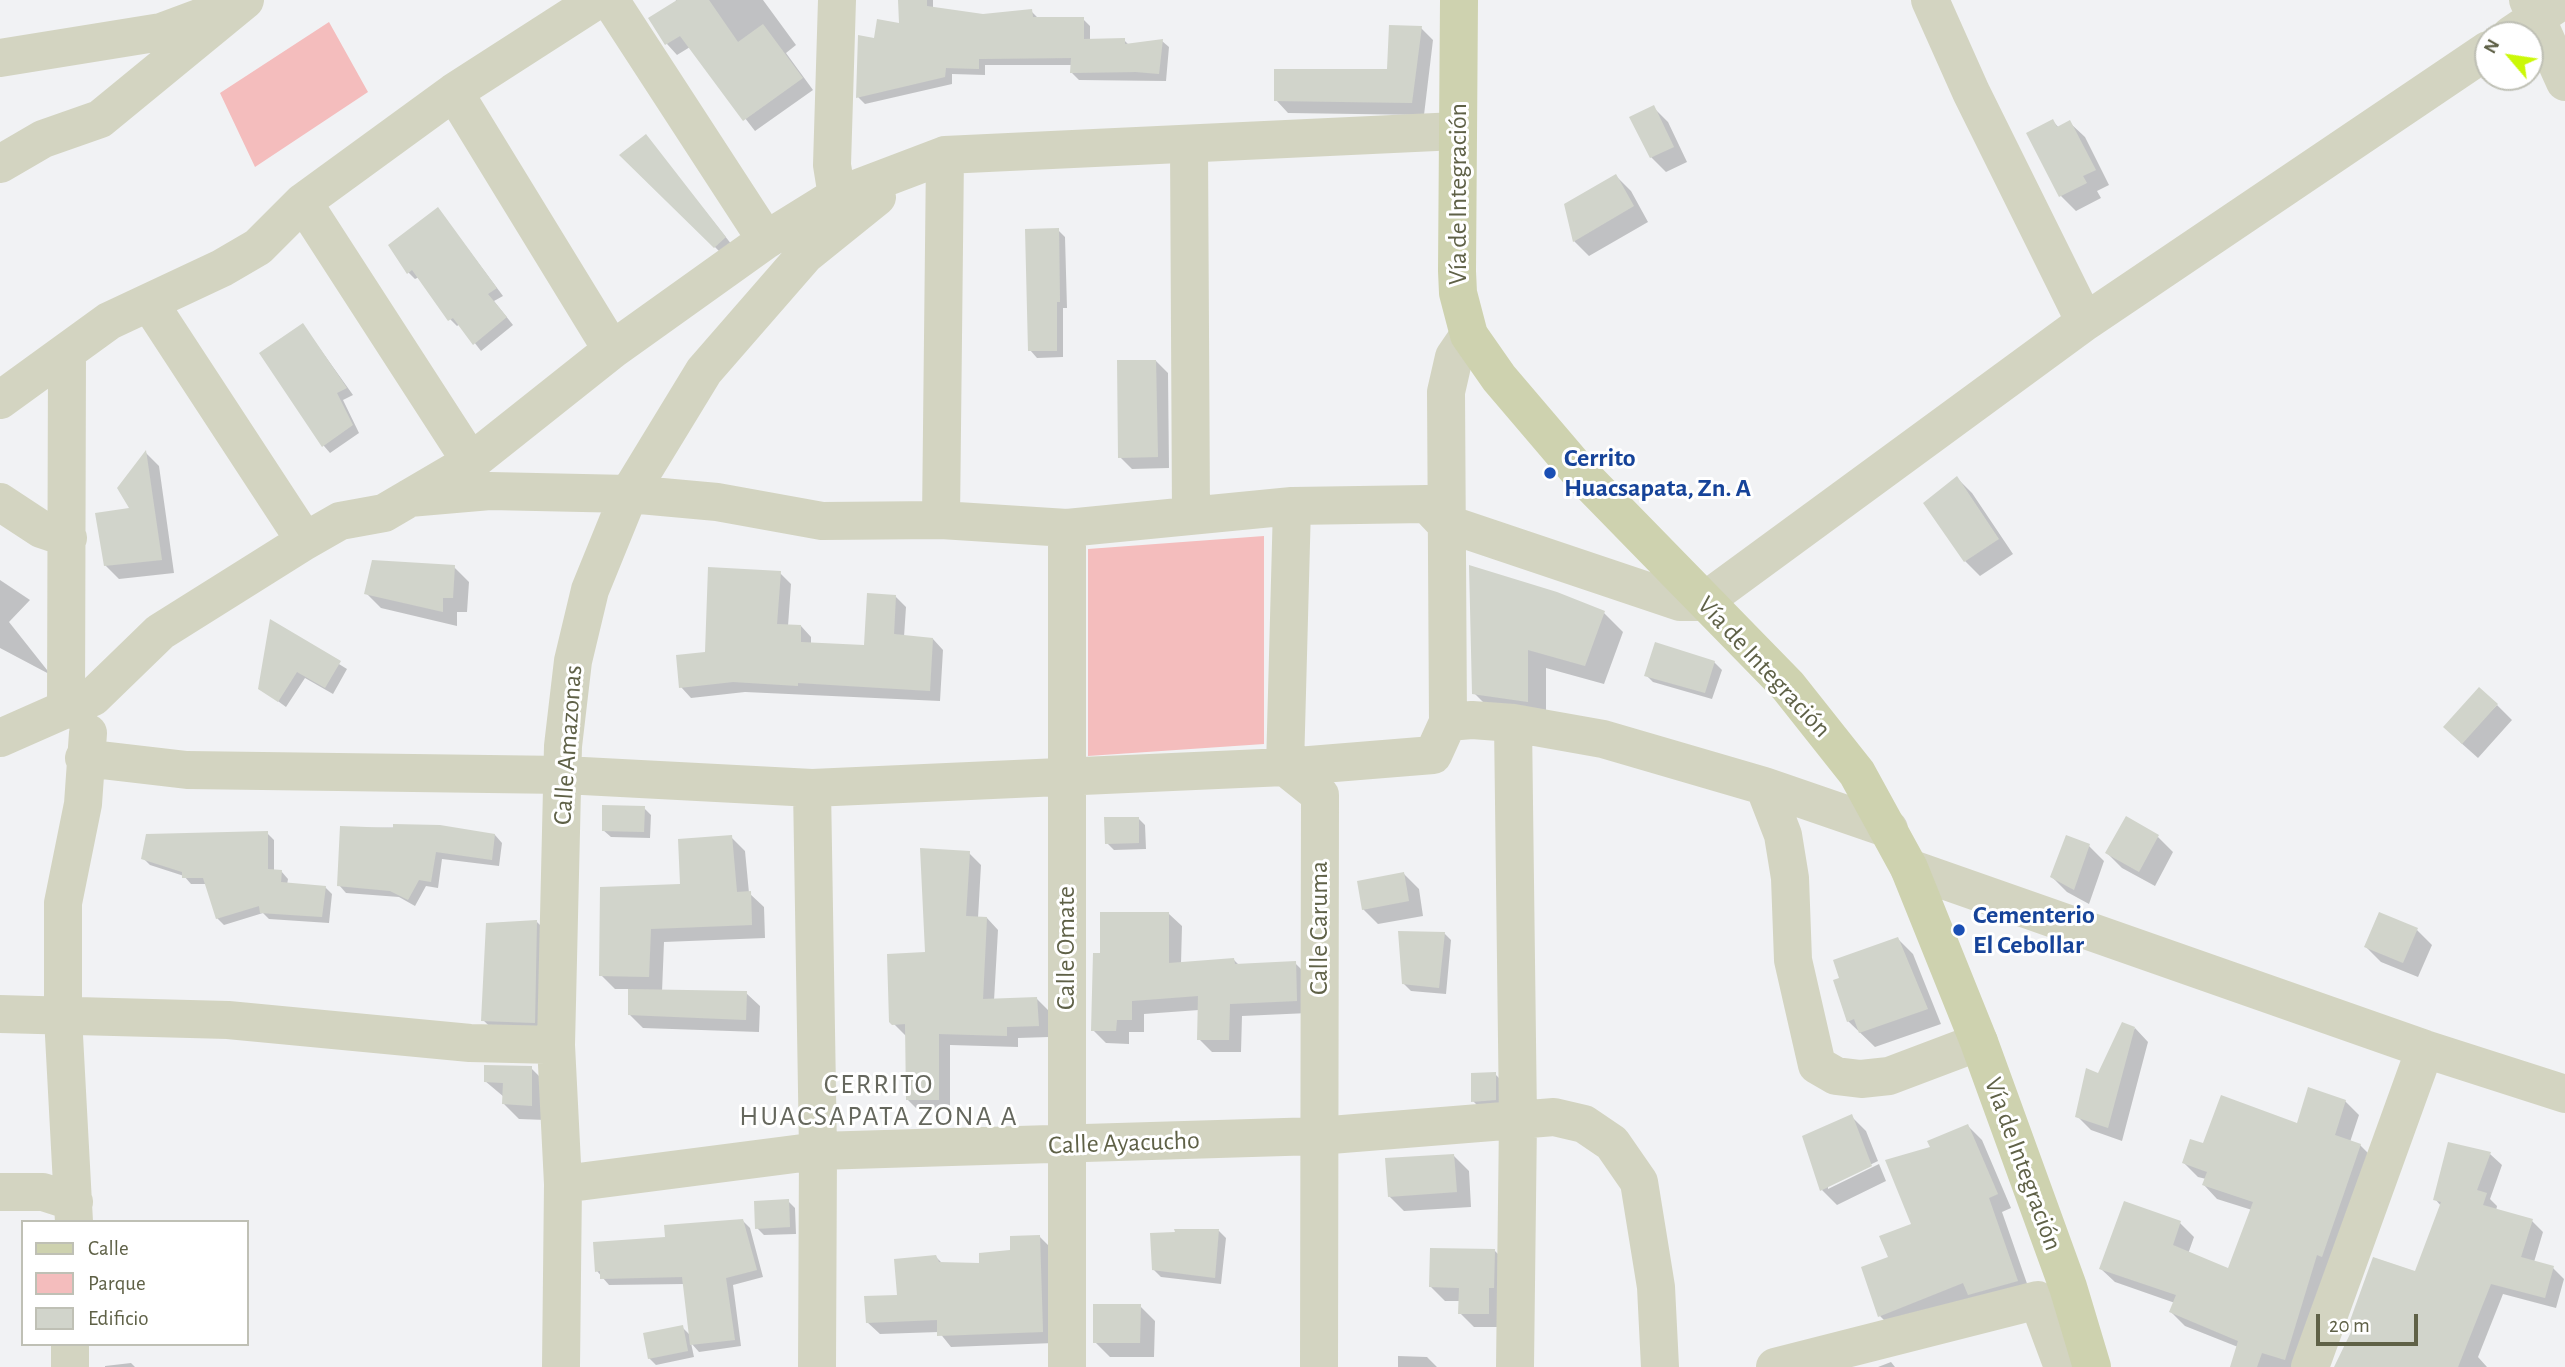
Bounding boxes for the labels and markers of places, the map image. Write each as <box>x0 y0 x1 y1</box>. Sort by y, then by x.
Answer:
place label: Cerrito Huacsapata, Zn. A <box>1564 442 1751 504</box>
marker: Cerrito Huacsapata, Zn. A <box>1542 465 1558 481</box>
place label: Cementerio El Cebollar <box>1973 899 2095 960</box>
marker: Cementerio El Cebollar <box>1951 922 1967 938</box>

